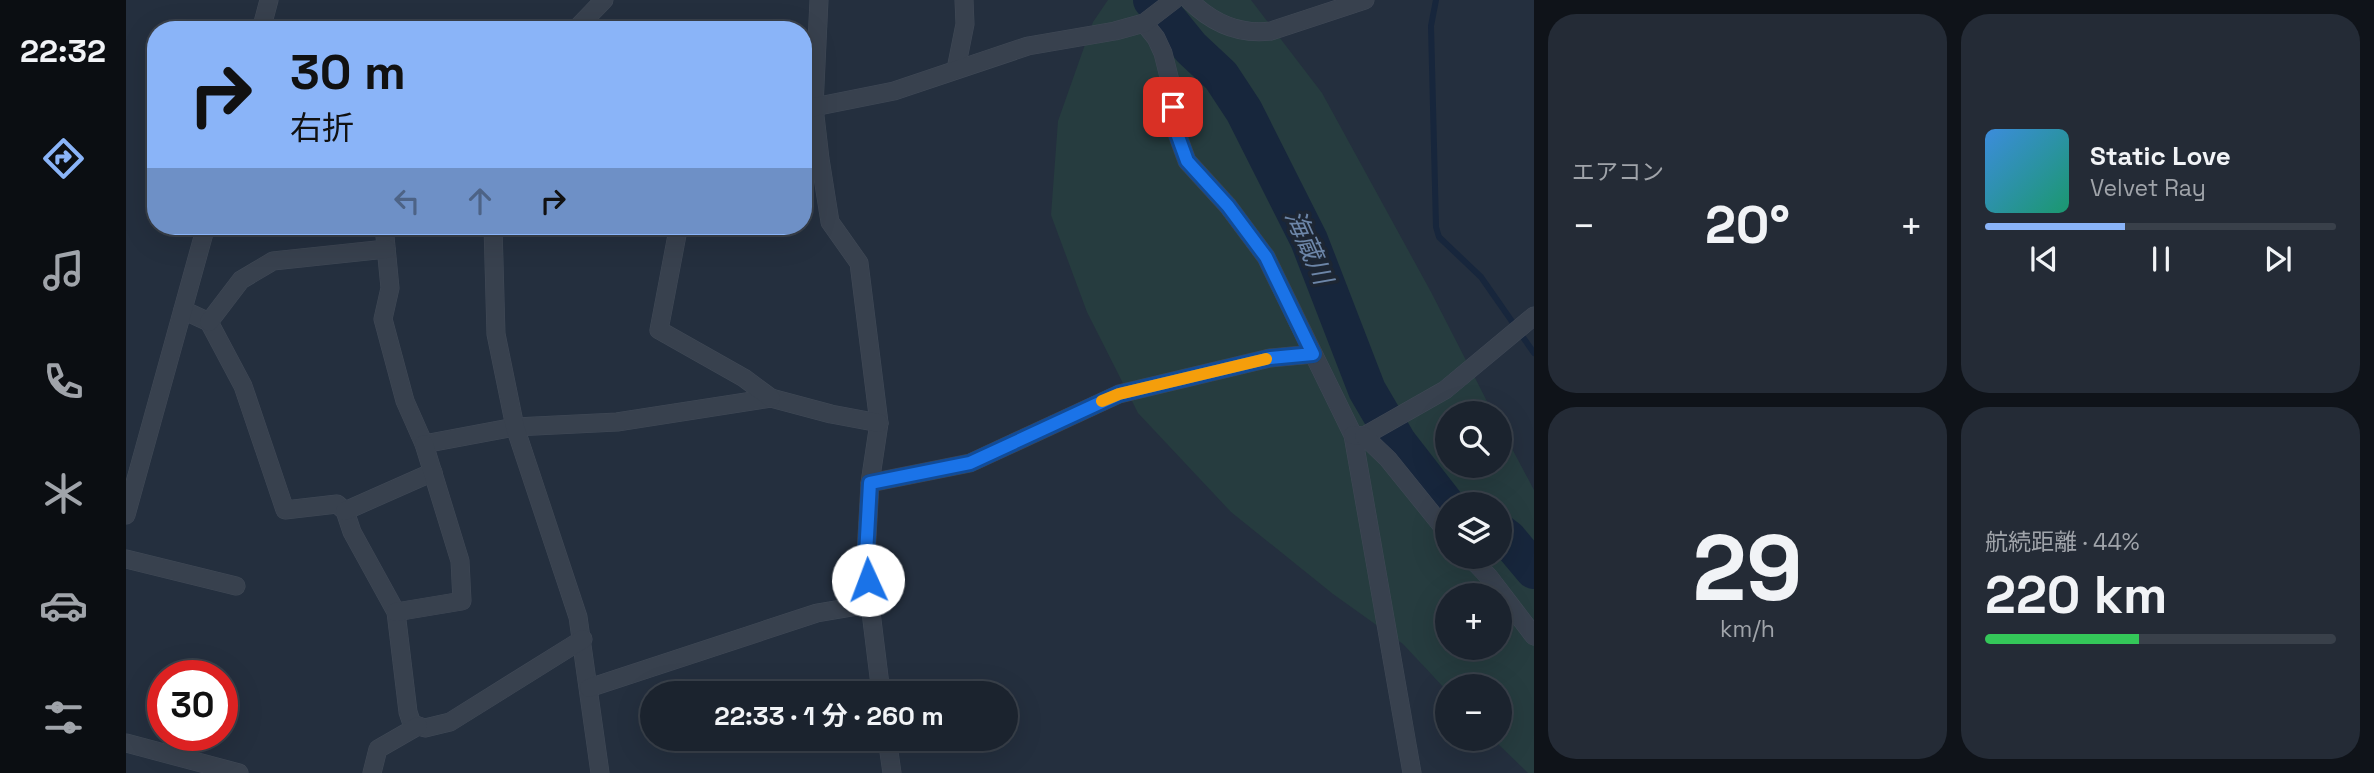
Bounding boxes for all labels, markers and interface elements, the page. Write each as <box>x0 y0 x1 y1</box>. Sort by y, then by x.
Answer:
text: 22:32 <box>20 31 106 71</box>
text: 30 m <box>290 41 406 103</box>
icon: right <box>175 49 266 140</box>
pin <box>1143 77 1203 137</box>
icon: arrive <box>1154 88 1192 126</box>
text: 右折 <box>290 108 354 148</box>
icon: directions <box>39 134 88 183</box>
text: Static Love <box>2090 139 2231 173</box>
text: エアコン <box>1572 157 1664 187</box>
text: Velvet Ray <box>2090 173 2206 203</box>
icon: left <box>388 182 426 220</box>
icon: ahead <box>461 182 499 220</box>
icon: right <box>534 182 572 220</box>
text: 20° <box>1705 192 1790 258</box>
text: − <box>1572 202 1596 250</box>
text: + <box>1899 202 1923 250</box>
water label: 海蔵川 <box>1278 204 1342 292</box>
icon: previous <box>2025 240 2063 278</box>
icon: pause <box>2142 240 2180 278</box>
icon: next <box>2259 240 2297 278</box>
icon: music <box>39 246 88 295</box>
icon: phone <box>39 357 88 406</box>
map controls <box>1435 401 1512 751</box>
button: search <box>1435 401 1512 478</box>
icon: climate <box>39 469 88 518</box>
button: layers <box>1435 492 1512 569</box>
text: 29 <box>1693 510 1802 627</box>
text: 航続距離 · 44% <box>1985 527 2140 557</box>
position arrow <box>831 543 905 617</box>
text: 220 km <box>1985 562 2167 628</box>
icon: car <box>39 581 88 630</box>
button: + <box>1435 583 1512 660</box>
text: km/h <box>1720 614 1775 644</box>
speed limit sign: 30 <box>147 660 238 751</box>
button: − <box>1435 674 1512 751</box>
icon: filters <box>39 693 88 742</box>
text: 22:33 · 1 分 · 260 m <box>714 699 944 733</box>

